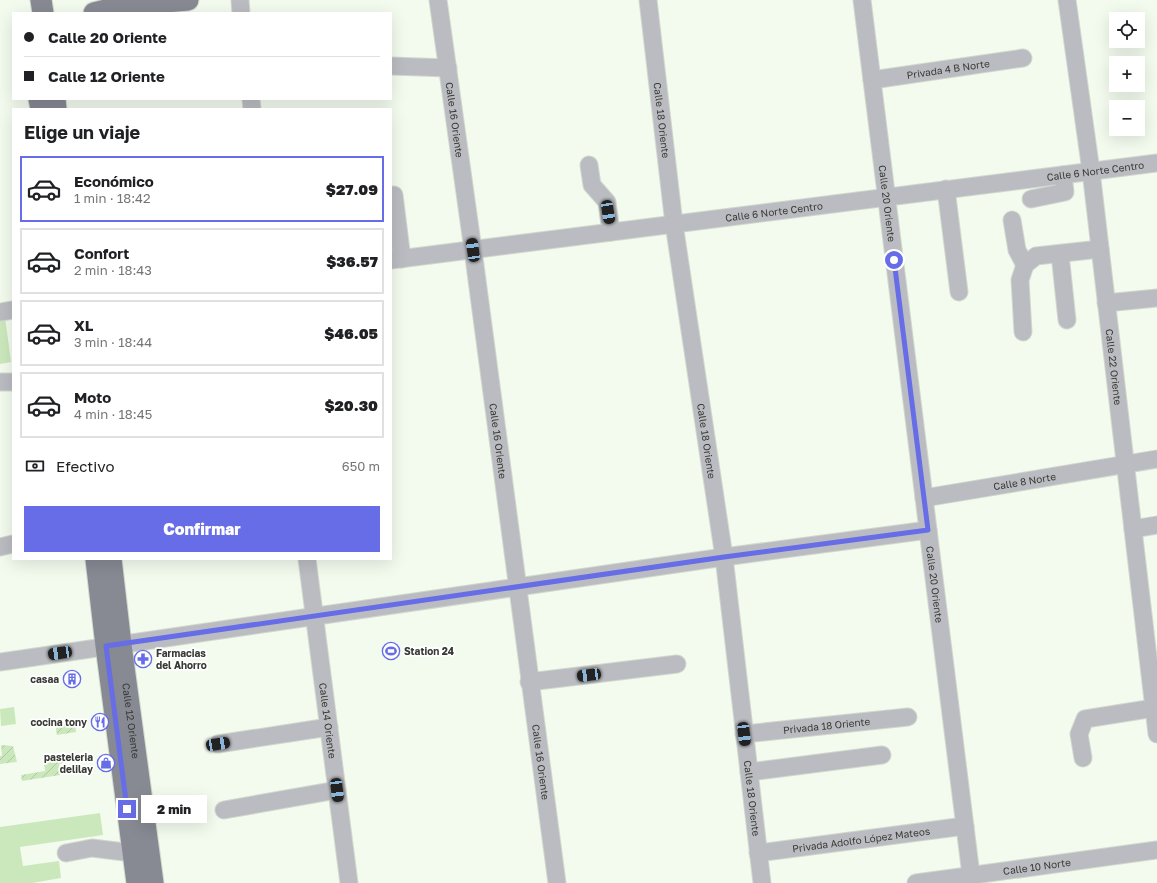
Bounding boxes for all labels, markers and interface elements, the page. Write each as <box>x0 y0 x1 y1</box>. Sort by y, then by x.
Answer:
map controls <box>1109 12 1145 136</box>
button: locate <box>1109 12 1145 48</box>
text: Calle 20 Oriente <box>48 28 167 46</box>
button: + <box>1109 56 1145 92</box>
street label: Privada 4 B Norte <box>906 57 991 81</box>
text: Calle 12 Oriente <box>48 67 165 85</box>
street label: Calle 16 Oriente <box>444 81 466 159</box>
street label: Calle 18 Oriente <box>652 82 672 159</box>
button: − <box>1109 100 1145 136</box>
text: Elige un viaje <box>24 121 140 143</box>
street label: Calle 6 Norte Centro <box>1046 159 1145 183</box>
street label: Calle 20 Oriente <box>877 164 898 243</box>
icon: car <box>26 171 62 207</box>
text: Económico <box>74 172 154 190</box>
text: $27.09 <box>326 180 378 198</box>
text: 1 min · 18:42 <box>74 190 151 206</box>
car <box>600 199 616 225</box>
street label: Calle 6 Norte Centro <box>724 199 823 224</box>
car <box>465 237 481 263</box>
icon: car <box>26 243 62 279</box>
text: Confort <box>74 244 129 262</box>
route start <box>885 251 903 269</box>
text: $36.57 <box>326 252 378 270</box>
text: 2 min · 18:43 <box>74 262 152 278</box>
icon: car <box>26 315 62 351</box>
text: XL <box>74 316 93 334</box>
text: $46.05 <box>324 324 378 342</box>
street label: Calle 22 Oriente <box>1104 328 1124 406</box>
text: 3 min · 18:44 <box>74 334 152 350</box>
icon: car <box>26 387 62 423</box>
text: Moto <box>74 388 111 406</box>
text: $20.30 <box>324 396 378 414</box>
street label: Calle 16 Oriente <box>487 402 509 480</box>
street label: Calle 18 Oriente <box>695 402 718 480</box>
text: 4 min · 18:45 <box>74 406 152 422</box>
icon: cash <box>24 455 46 477</box>
text: Efectivo <box>56 457 114 475</box>
text: 650 m <box>342 458 380 474</box>
street label: Calle 8 Norte <box>992 470 1057 492</box>
button: Confirmar <box>24 506 380 552</box>
street label: Calle 20 Oriente <box>924 545 946 624</box>
sports icon: Station 24 <box>381 641 401 661</box>
car <box>47 645 73 661</box>
place label: Station 24 <box>404 645 454 657</box>
place label: Farmacias del Ahorro <box>156 647 207 671</box>
pharmacy icon: Farmacias del Ahorro <box>133 649 153 669</box>
car <box>576 668 602 682</box>
building icon: casaa <box>62 669 82 689</box>
place label: casaa <box>30 673 59 685</box>
street label: Calle 12 Oriente <box>120 682 142 759</box>
street label: Calle 14 Oriente <box>317 682 339 759</box>
restaurant icon: cocina tony <box>90 712 110 732</box>
street label: Privada 18 Oriente <box>782 715 871 736</box>
place label: cocina tony <box>31 716 87 728</box>
car <box>737 721 751 747</box>
street label: Calle 16 Oriente <box>530 724 552 801</box>
car <box>205 736 231 752</box>
place label: pasteleria delilay <box>44 751 93 775</box>
shop icon: pasteleria delilay <box>96 753 116 773</box>
street label: Calle 18 Oriente <box>742 760 763 837</box>
car <box>330 777 344 803</box>
callout: 2 min <box>141 795 207 823</box>
route end <box>118 800 136 818</box>
text: 2 min <box>157 801 191 817</box>
street label: Privada Adolfo López Mateos <box>792 825 931 854</box>
street label: Calle 10 Norte <box>1002 856 1072 877</box>

